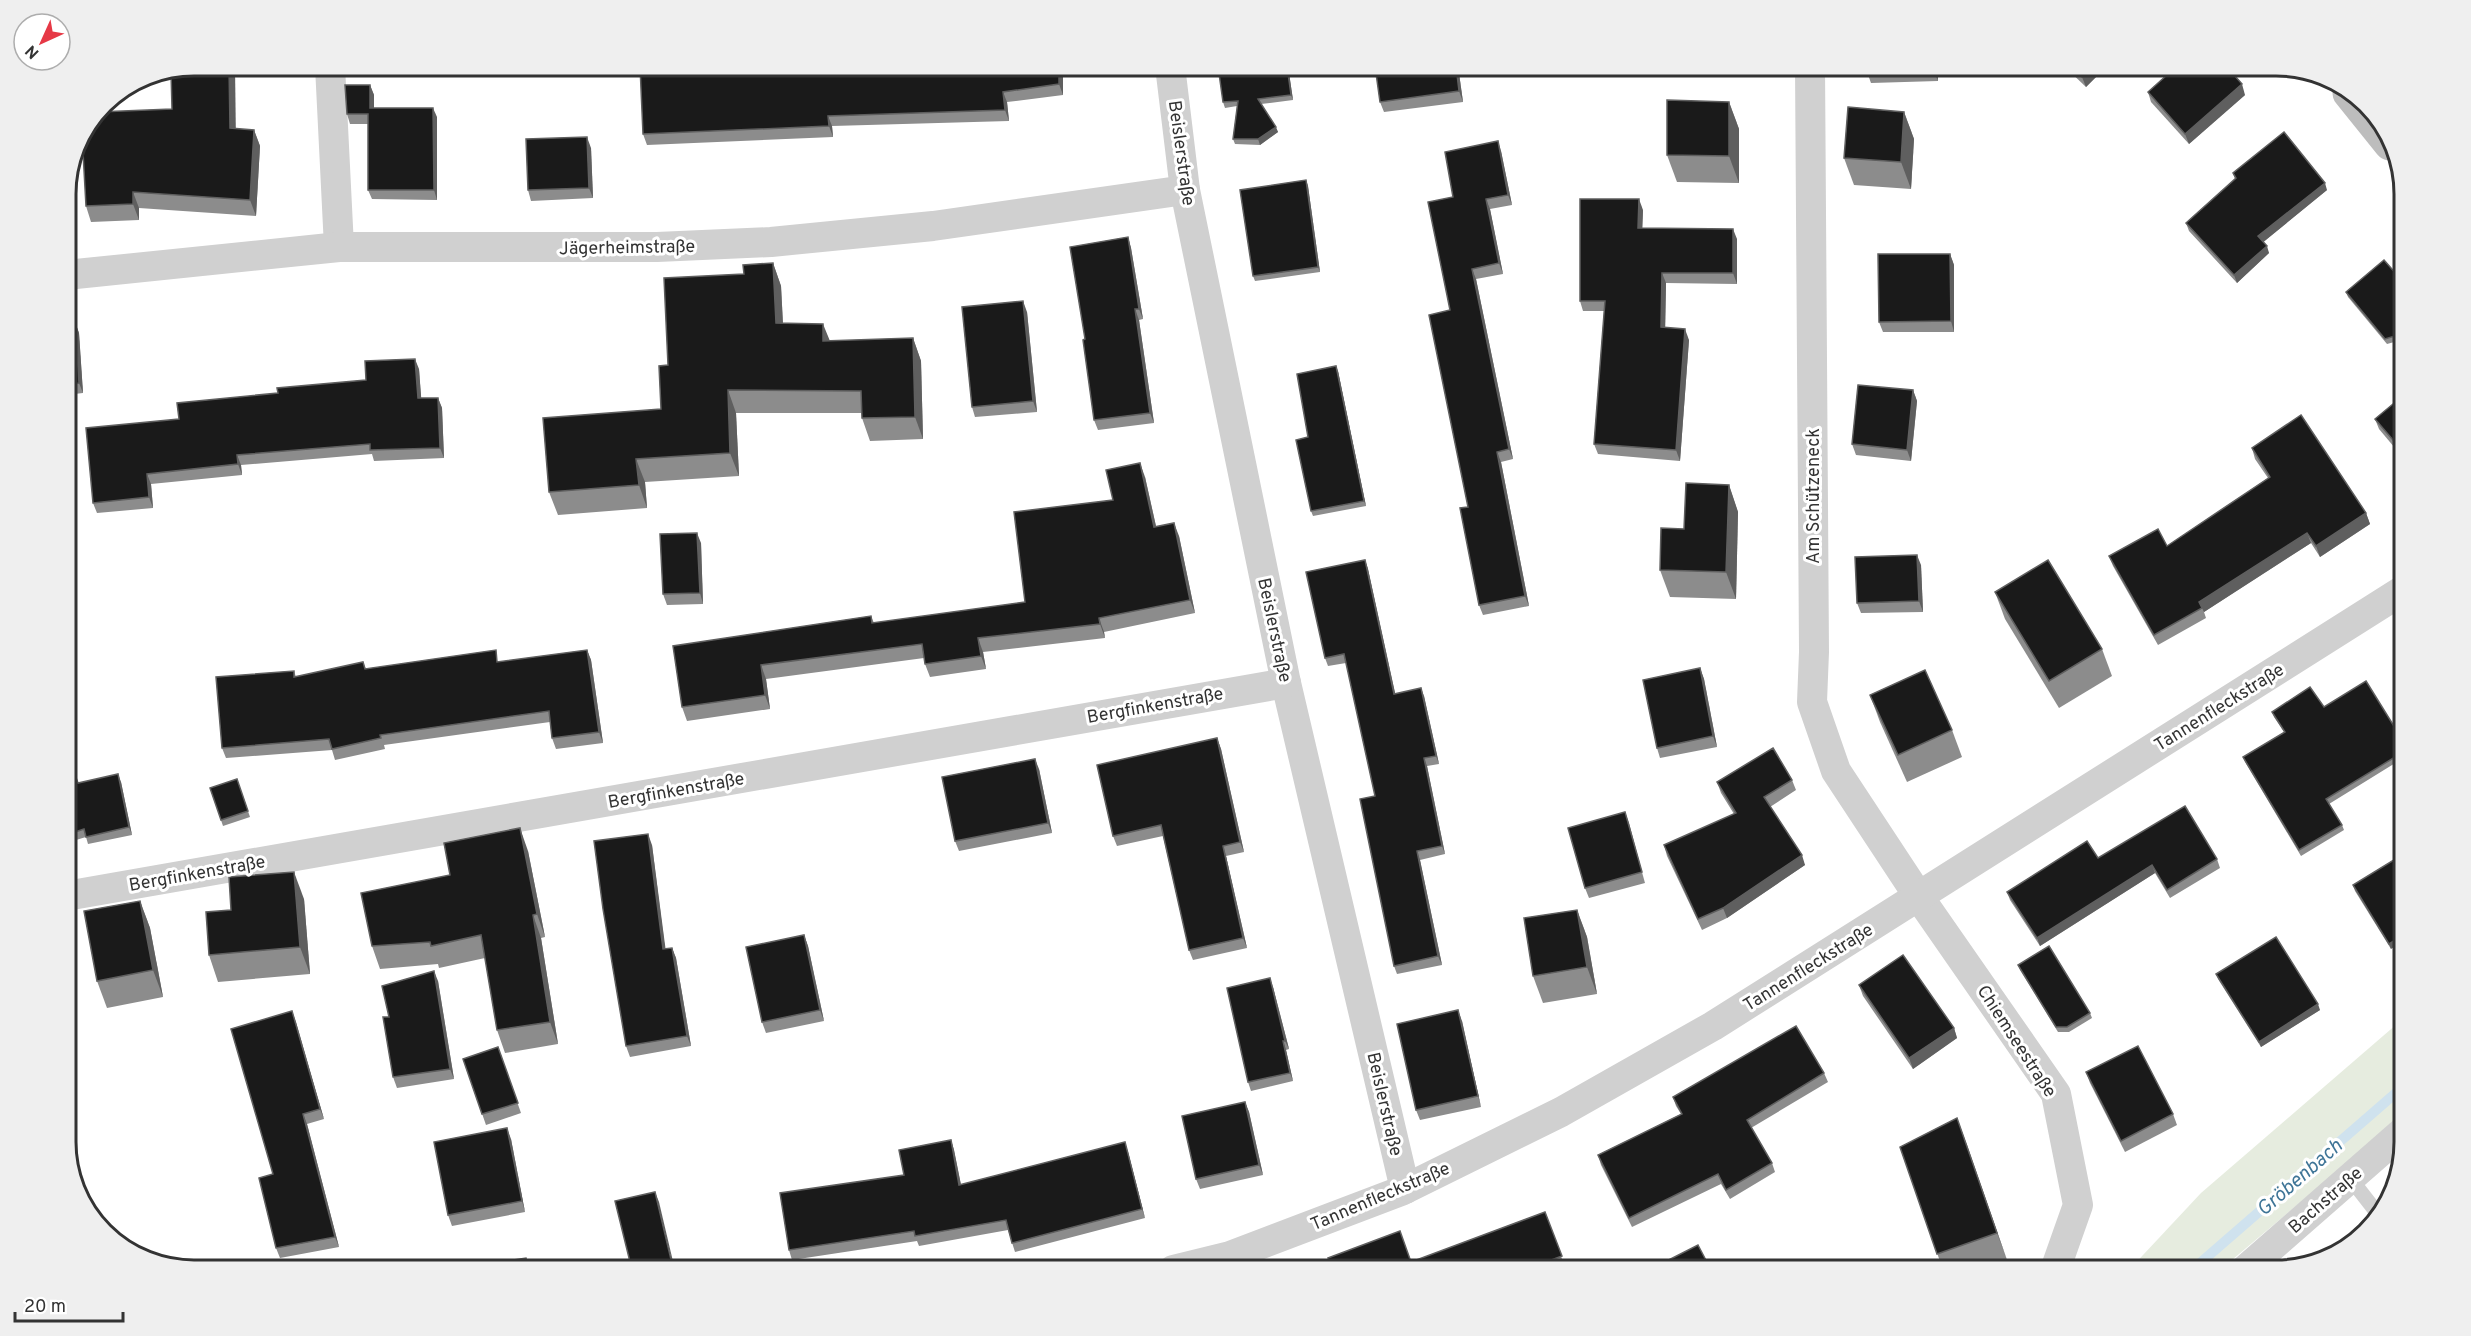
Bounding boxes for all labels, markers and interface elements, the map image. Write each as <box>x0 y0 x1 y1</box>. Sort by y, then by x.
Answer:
north arrow <box>12 12 72 72</box>
text: N <box>22 40 44 62</box>
street label: Beislerstraße <box>1162 99 1199 207</box>
street label: Jägerheimstraße <box>559 236 695 261</box>
street label: Am Schützeneck <box>1803 428 1826 564</box>
street label: Beislerstraße <box>1251 576 1296 685</box>
street label: Tannenfleckstraße <box>2151 659 2289 757</box>
street label: Bergfinkenstraße <box>1085 683 1225 730</box>
street label: Bergfinkenstraße <box>606 768 746 815</box>
street label: Bergfinkenstraße <box>127 851 267 898</box>
street label: Tannenfleckstraße <box>1740 919 1878 1017</box>
street label: Chiemseestraße <box>1971 981 2061 1102</box>
street label: Beislerstraße <box>1360 1050 1407 1159</box>
water label: Gröbenbach <box>2252 1134 2349 1223</box>
street label: Tannenfleckstraße <box>1308 1158 1454 1237</box>
street label: Bachstraße <box>2284 1163 2368 1240</box>
scale bar <box>15 1285 123 1323</box>
text: 20 m <box>24 1296 66 1319</box>

